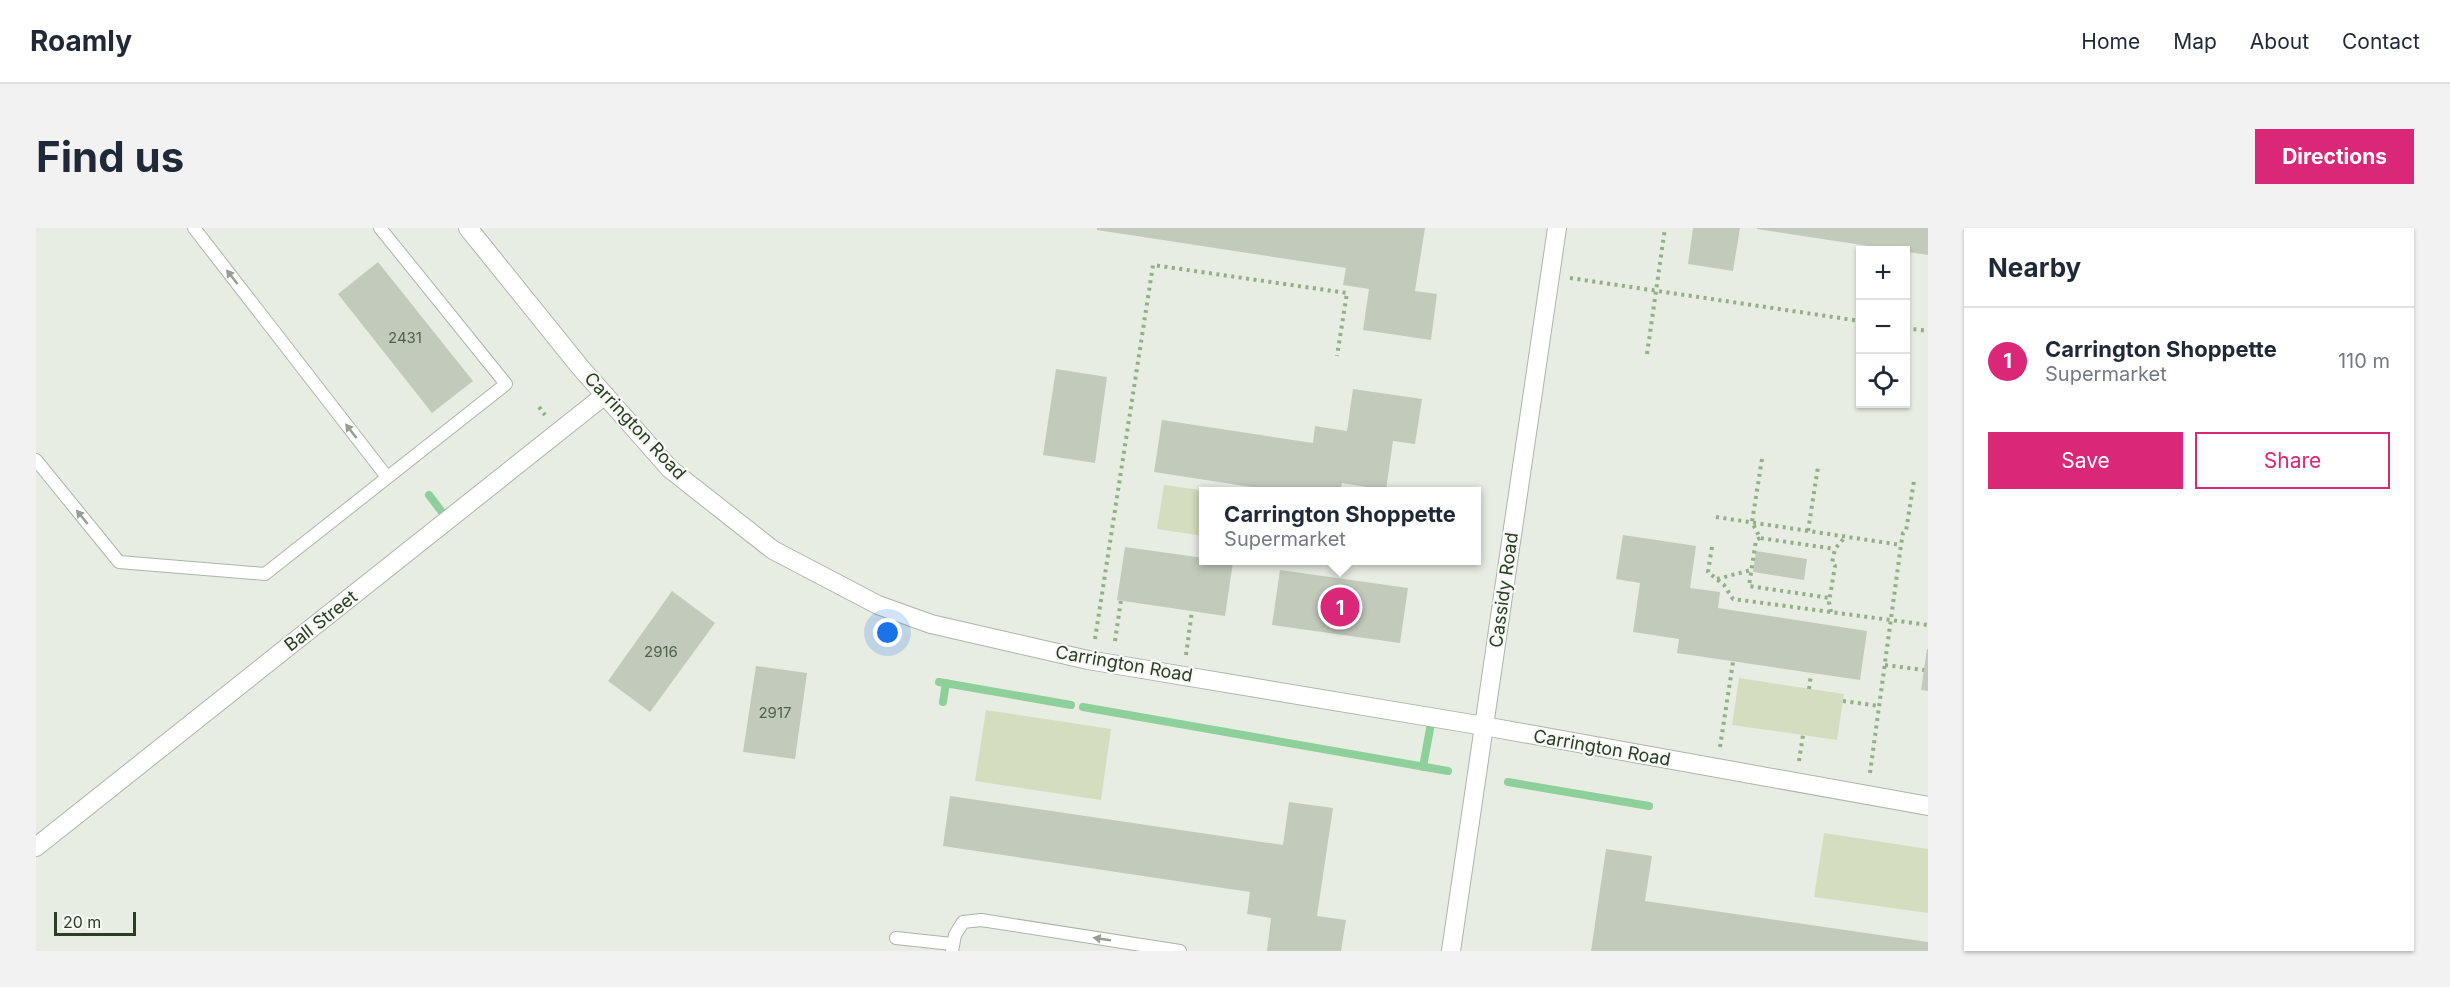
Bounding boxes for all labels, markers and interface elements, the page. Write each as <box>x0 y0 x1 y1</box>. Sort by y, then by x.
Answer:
text: Roamly <box>30 24 132 58</box>
text: Home <box>2081 29 2140 54</box>
text: Map <box>2173 29 2217 54</box>
text: About <box>2250 29 2309 54</box>
text: Contact <box>2342 29 2420 54</box>
button: Directions <box>2255 129 2414 184</box>
text: Find us <box>36 131 184 182</box>
map controls <box>1856 246 1910 408</box>
button: + <box>1856 246 1910 300</box>
text: Nearby <box>1988 252 2081 283</box>
one-way arrow <box>225 269 238 285</box>
button: − <box>1856 300 1910 354</box>
house number: 2431 <box>388 328 422 347</box>
text: Carrington Shoppette <box>2045 336 2277 362</box>
text: 1 <box>2003 349 2012 373</box>
text: 110 m <box>2338 349 2390 373</box>
button: locate <box>1856 354 1910 408</box>
text: Supermarket <box>2045 362 2167 386</box>
street label: Carrington Road <box>580 368 690 484</box>
one-way arrow <box>345 423 358 439</box>
button: Save <box>1988 432 2183 489</box>
button: Share <box>2195 432 2390 489</box>
popup <box>1199 487 1481 565</box>
text: Carrington Shoppette <box>1224 501 1456 527</box>
one-way arrow <box>76 509 89 525</box>
text: Supermarket <box>1224 527 1346 551</box>
street label: Cassidy Road <box>1485 531 1522 649</box>
pin: 1 <box>1320 584 1360 629</box>
street label: Ball Street <box>280 586 361 655</box>
your location <box>873 618 902 647</box>
street label: Carrington Road <box>1054 641 1194 686</box>
house number: 2916 <box>644 642 678 661</box>
house number: 2917 <box>758 703 792 722</box>
street label: Carrington Road <box>1532 725 1672 770</box>
scale bar <box>54 909 136 936</box>
text: 20 m <box>63 912 101 932</box>
one-way arrow <box>1092 934 1111 943</box>

